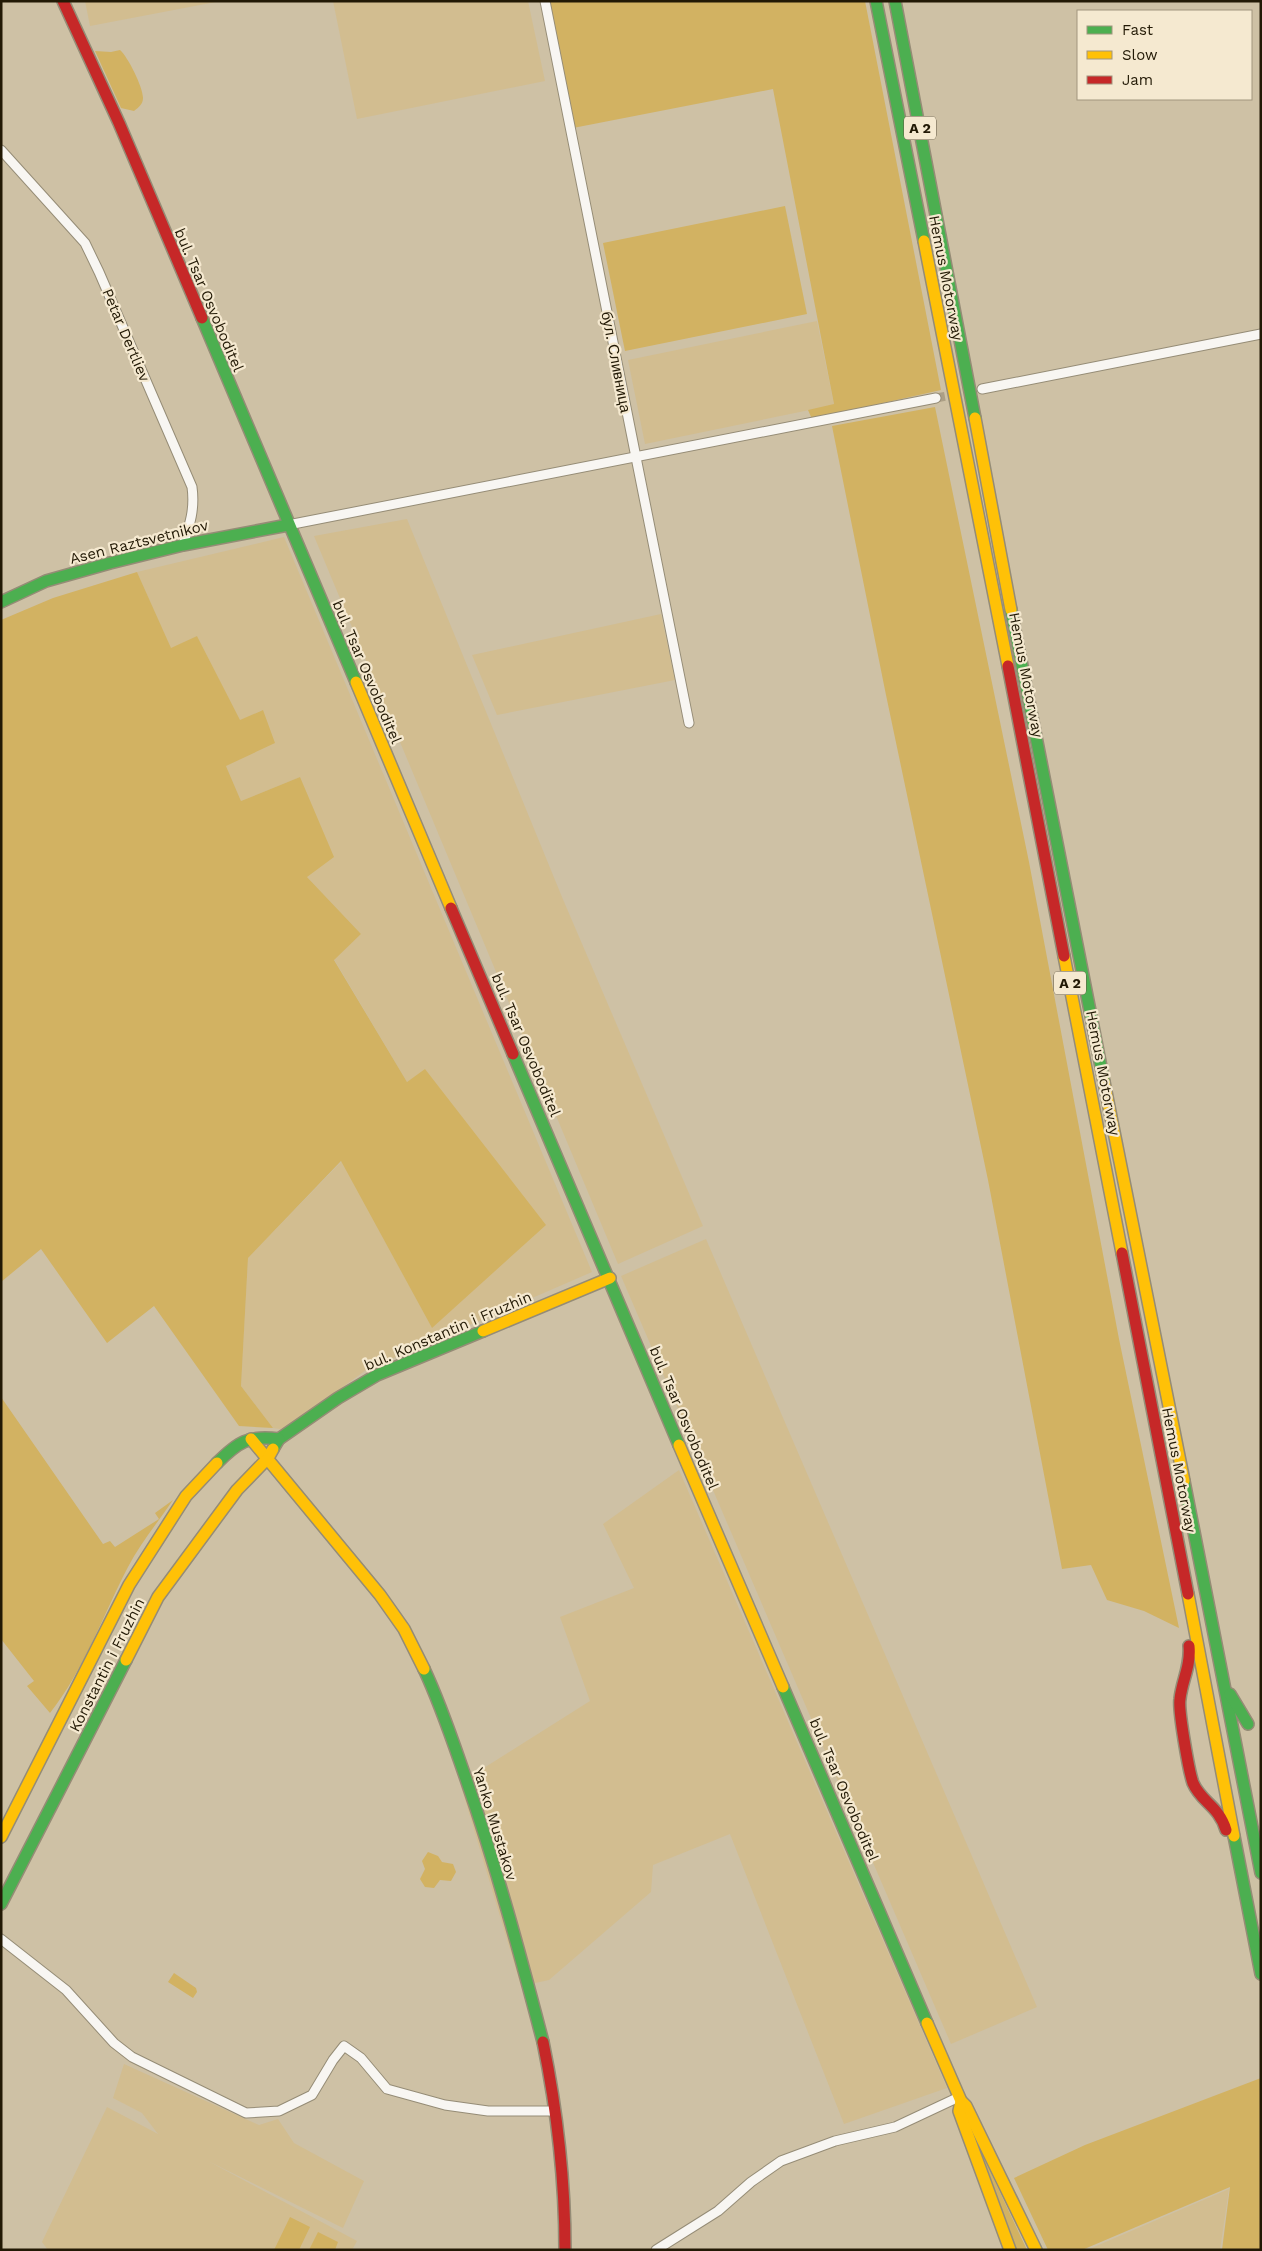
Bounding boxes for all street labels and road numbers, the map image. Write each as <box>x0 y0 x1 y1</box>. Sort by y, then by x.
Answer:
road number: A 2 <box>904 116 936 140</box>
street label: Hemus Motorway <box>925 214 967 342</box>
street label: bul. Tsar Osvoboditel <box>171 226 248 375</box>
street label: Petar Dertliev <box>98 286 154 384</box>
street label: бул. Сливница <box>597 310 635 415</box>
street label: Asen Raztsvetnikov <box>68 516 210 568</box>
street label: bul. Tsar Osvoboditel <box>329 598 406 747</box>
street label: Hemus Motorway <box>1005 611 1047 739</box>
street label: bul. Tsar Osvoboditel <box>488 971 565 1120</box>
road number: A 2 <box>1054 971 1086 994</box>
street label: Hemus Motorway <box>1082 1009 1124 1137</box>
street label: bul. Konstantin i Fruzhin <box>362 1288 534 1374</box>
street label: bul. Tsar Osvoboditel <box>646 1344 723 1493</box>
street label: Hemus Motorway <box>1158 1406 1200 1534</box>
street label: Konstantin i Fruzhin <box>65 1595 149 1735</box>
street label: bul. Tsar Osvoboditel <box>806 1716 883 1865</box>
street label: Yanko Mustakov <box>469 1765 521 1883</box>

